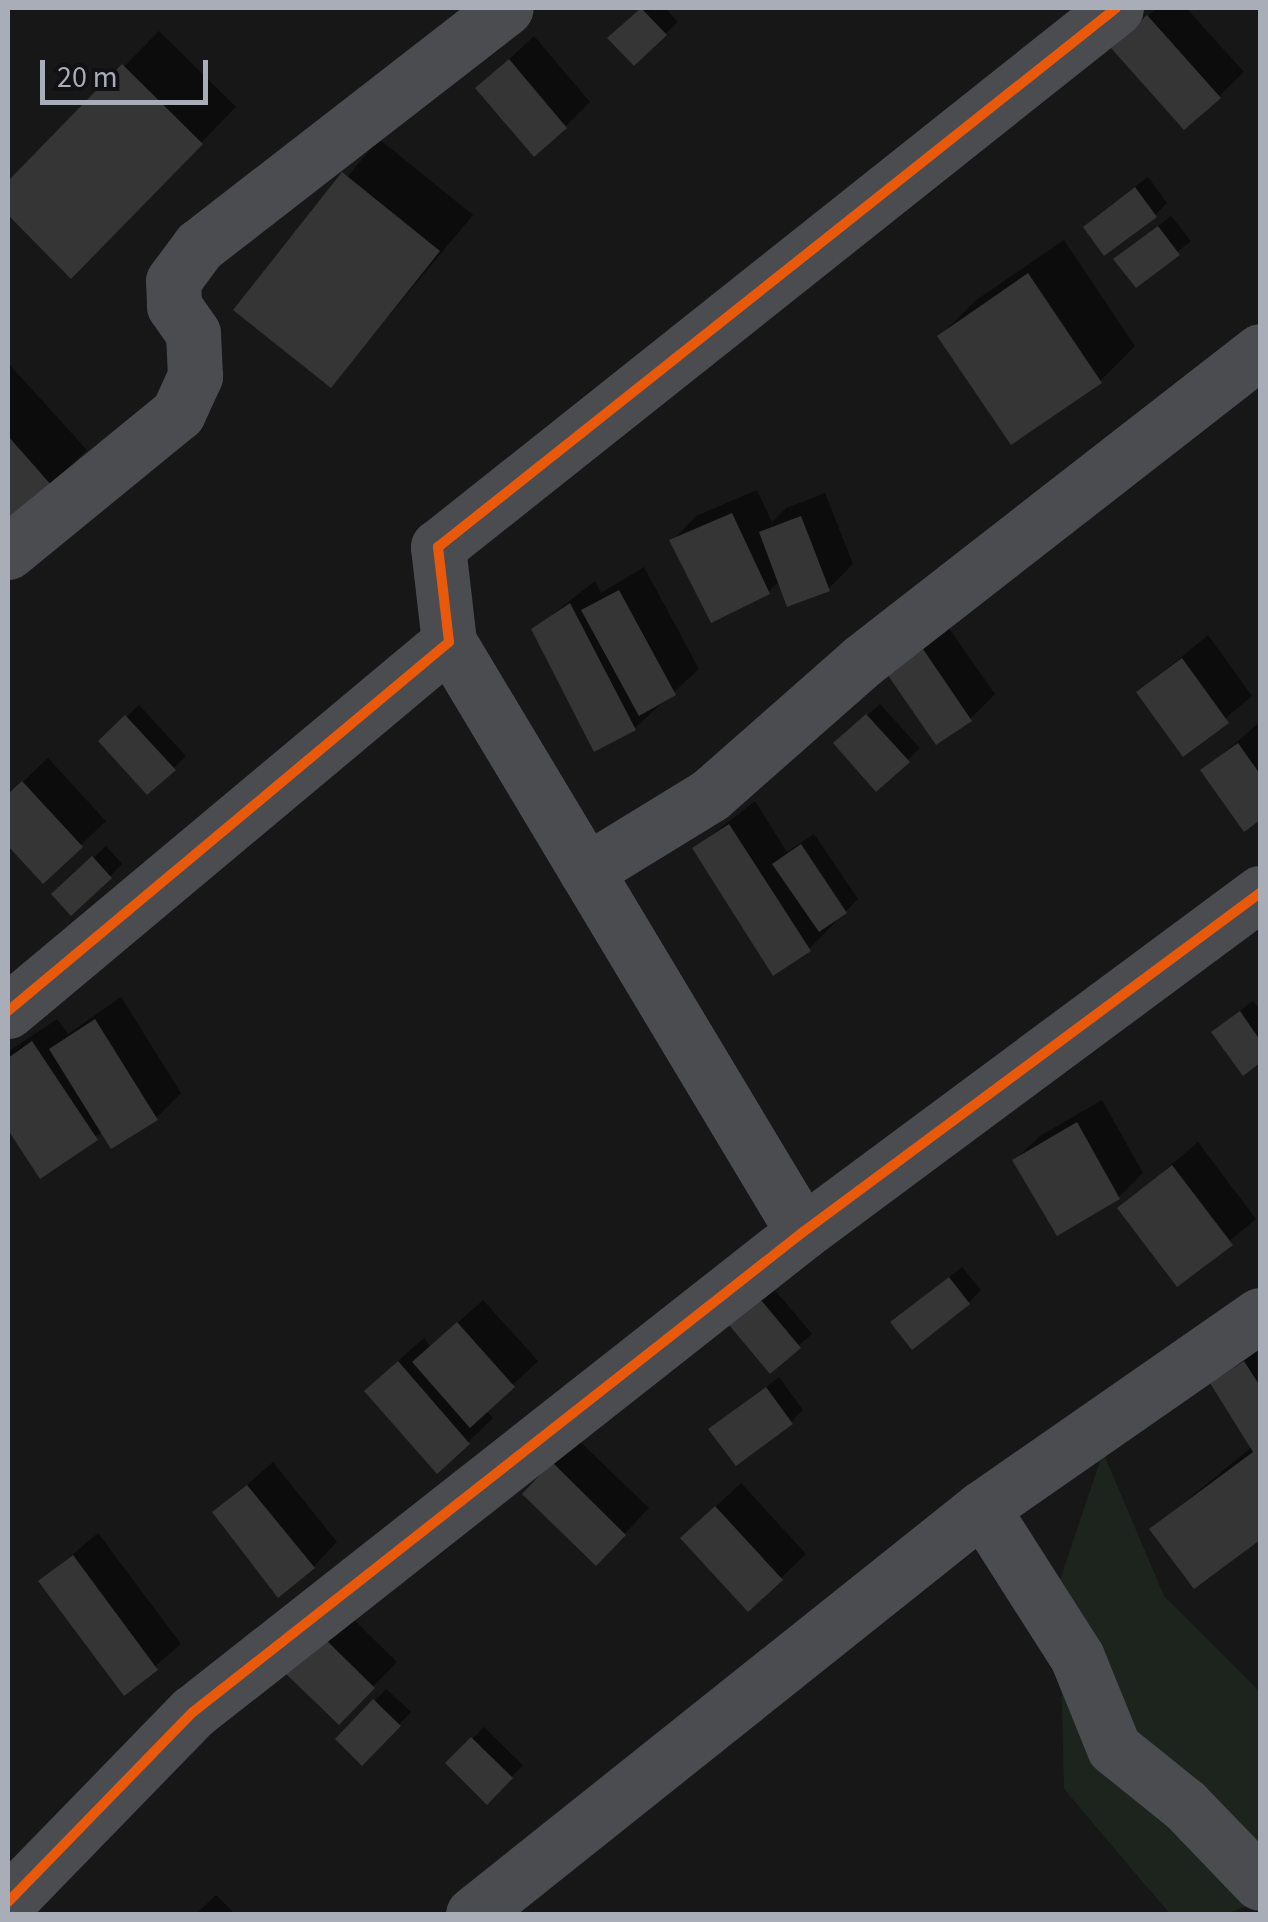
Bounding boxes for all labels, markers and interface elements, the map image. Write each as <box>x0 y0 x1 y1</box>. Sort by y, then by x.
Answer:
scale bar <box>45 40 212 102</box>
text: 20 m <box>57 56 118 99</box>

